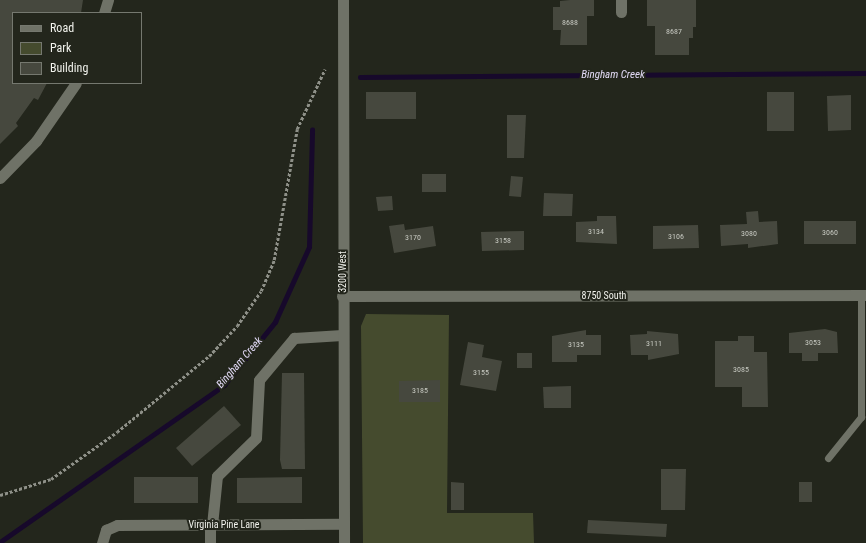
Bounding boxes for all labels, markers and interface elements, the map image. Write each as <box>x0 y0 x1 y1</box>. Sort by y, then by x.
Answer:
legend <box>12 12 142 84</box>
house number: 8688 <box>562 18 578 28</box>
text: Road <box>50 21 74 35</box>
house number: 8687 <box>666 27 682 37</box>
text: Park <box>50 41 71 55</box>
text: Building <box>50 61 88 75</box>
water label: Bingham Creek <box>581 68 645 82</box>
house number: 3134 <box>588 227 604 237</box>
house number: 3060 <box>822 228 838 238</box>
house number: 3080 <box>741 229 757 239</box>
house number: 3106 <box>668 232 684 242</box>
house number: 3170 <box>405 233 421 243</box>
house number: 3158 <box>495 236 511 246</box>
street label: 3200 West <box>337 251 349 293</box>
street label: 8750 South <box>582 290 626 302</box>
water label: Bingham Creek <box>214 335 266 391</box>
house number: 3053 <box>805 338 821 348</box>
house number: 3111 <box>646 339 662 349</box>
house number: 3135 <box>568 340 584 350</box>
house number: 3085 <box>733 365 749 375</box>
house number: 3155 <box>473 368 489 378</box>
house number: 3185 <box>412 386 428 396</box>
street label: Virginia Pine Lane <box>188 519 260 531</box>

